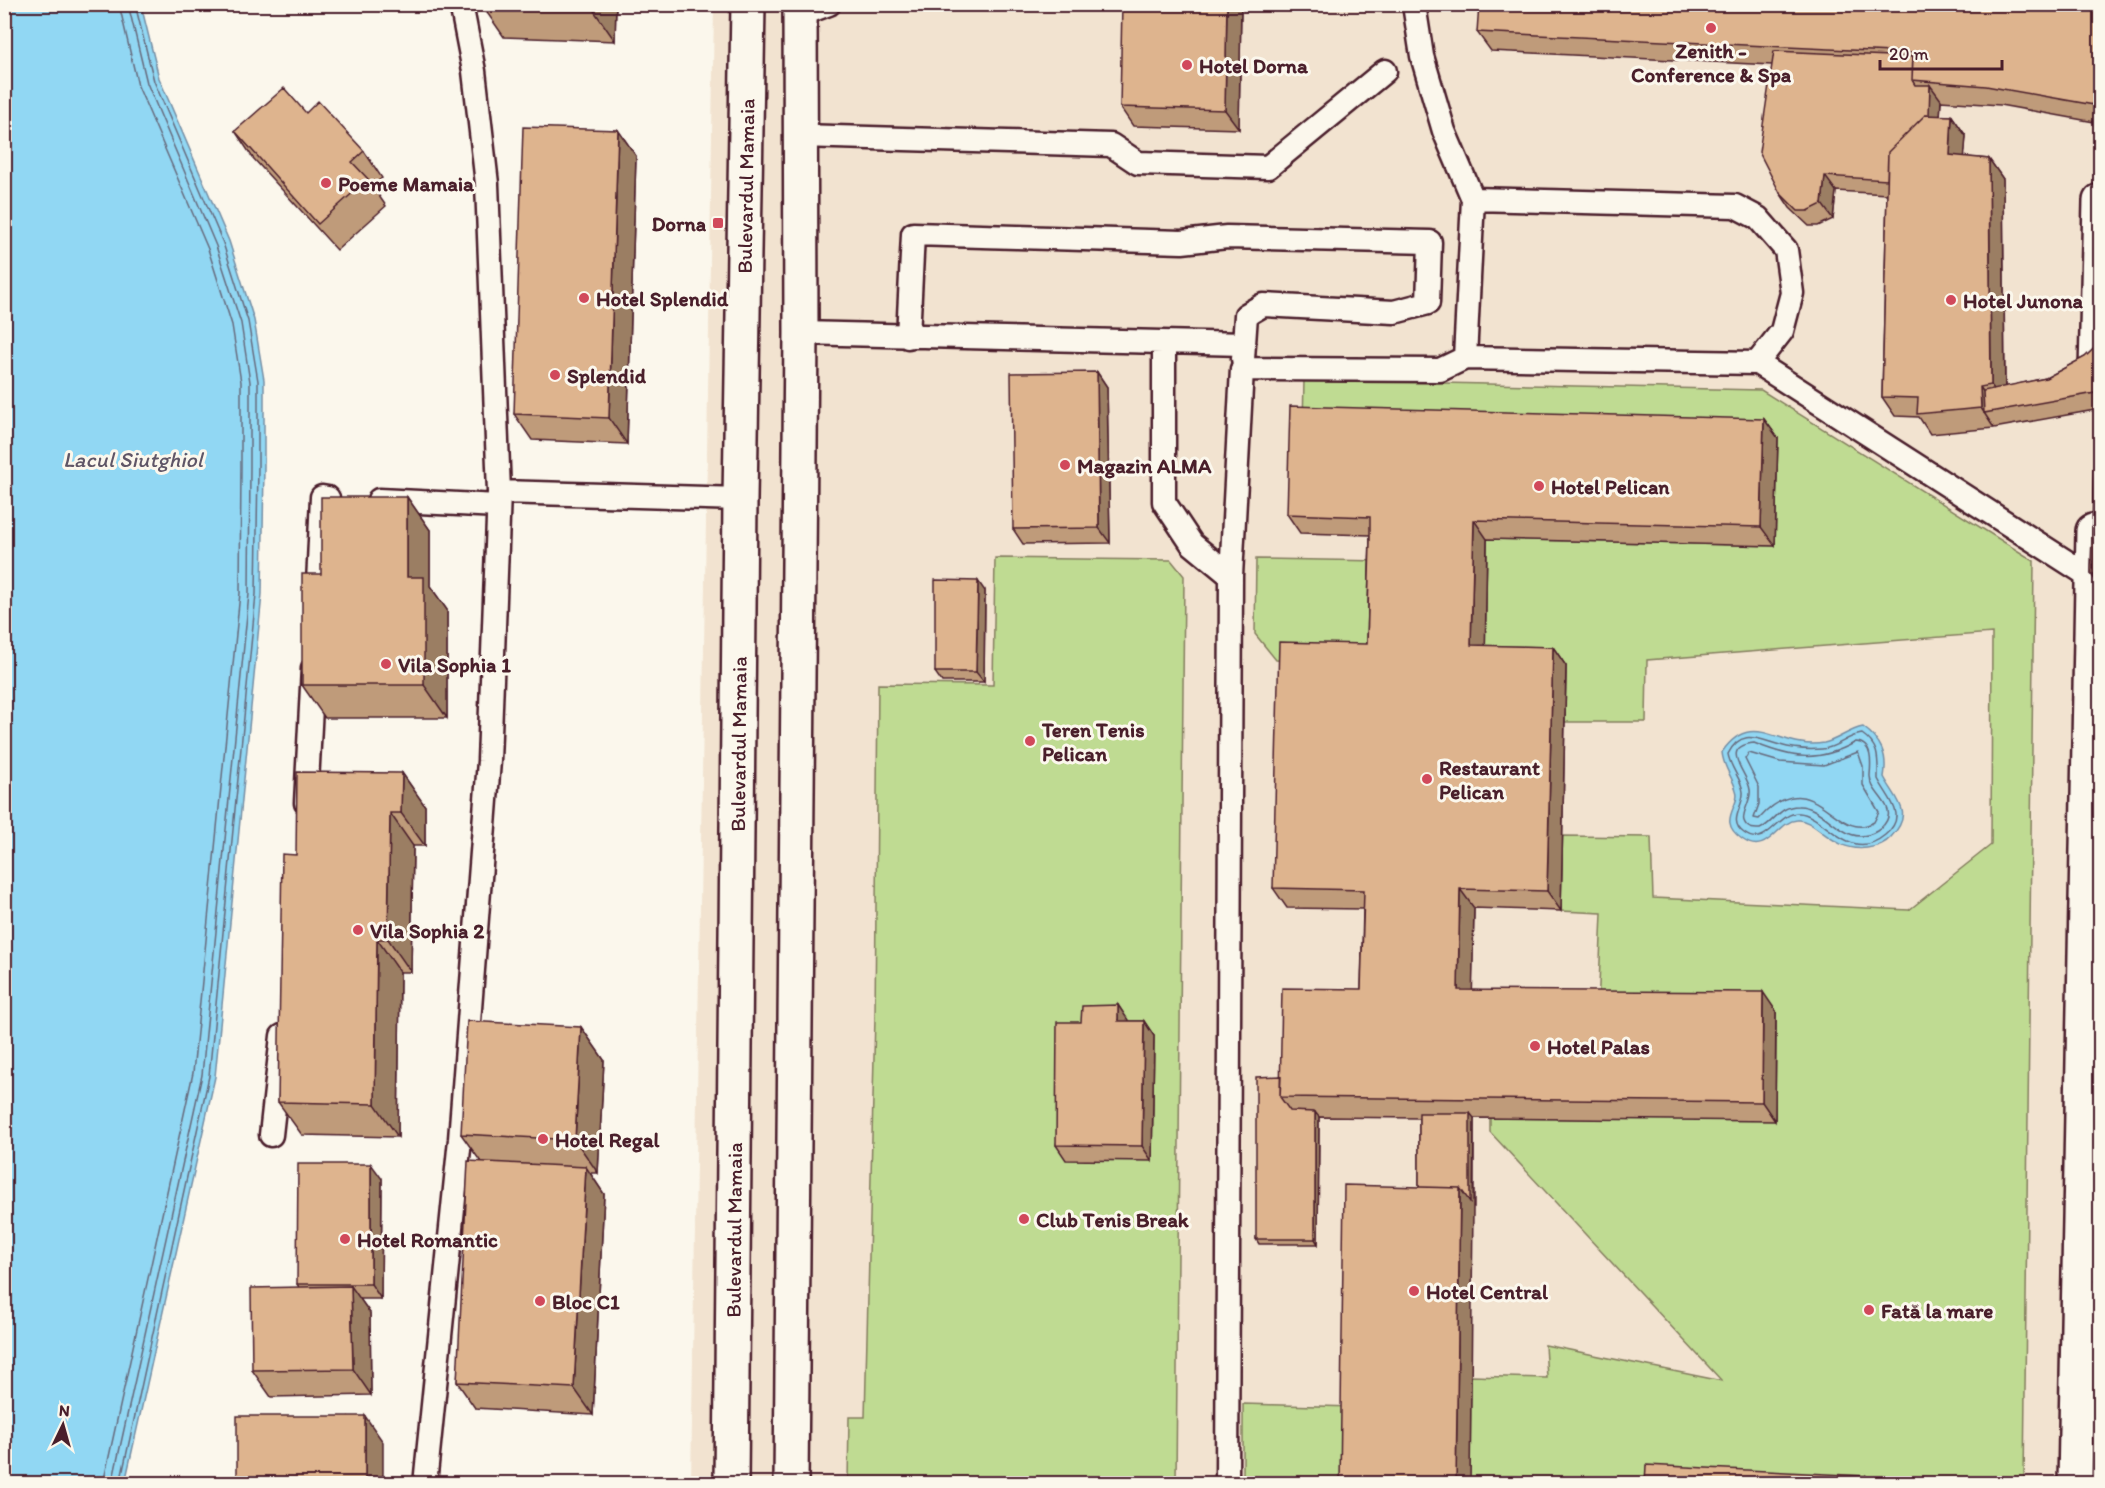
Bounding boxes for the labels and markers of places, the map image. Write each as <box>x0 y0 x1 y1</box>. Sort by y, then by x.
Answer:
marker: Zenith - Conference & Spa <box>1704 21 1718 35</box>
place label: Zenith - Conference & Spa <box>1631 38 1792 88</box>
place label: Hotel Dorna <box>1199 53 1309 78</box>
marker: Hotel Dorna <box>1180 58 1194 72</box>
place label: Poeme Mamaia <box>338 171 475 196</box>
marker: Poeme Mamaia <box>319 176 333 190</box>
place label: Dorna <box>651 211 707 236</box>
marker: Dorna <box>711 216 725 230</box>
place label: Hotel Splendid <box>596 286 729 312</box>
place label: Hotel Junona <box>1963 288 2084 313</box>
marker: Hotel Splendid <box>577 291 591 305</box>
marker: Hotel Junona <box>1944 293 1958 307</box>
place label: Splendid <box>567 363 647 389</box>
marker: Splendid <box>548 368 562 382</box>
place label: Magazin ALMA <box>1077 453 1212 479</box>
marker: Magazin ALMA <box>1058 458 1072 472</box>
place label: Hotel Pelican <box>1551 474 1670 499</box>
marker: Hotel Pelican <box>1532 479 1546 493</box>
place label: Vila Sophia 1 <box>398 652 511 678</box>
marker: Vila Sophia 1 <box>379 657 393 671</box>
place label: Teren Tenis Pelican <box>1041 717 1144 766</box>
marker: Teren Tenis Pelican <box>1023 734 1037 748</box>
place label: Restaurant Pelican <box>1439 755 1540 804</box>
marker: Restaurant Pelican <box>1420 772 1434 786</box>
place label: Vila Sophia 2 <box>370 918 484 944</box>
marker: Vila Sophia 2 <box>351 923 365 937</box>
place label: Hotel Palas <box>1547 1034 1650 1059</box>
marker: Hotel Palas <box>1528 1039 1542 1053</box>
place label: Hotel Regal <box>555 1127 661 1153</box>
marker: Hotel Regal <box>536 1132 550 1146</box>
place label: Club Tenis Break <box>1036 1207 1190 1232</box>
marker: Club Tenis Break <box>1017 1212 1031 1226</box>
place label: Hotel Romantic <box>357 1227 498 1252</box>
marker: Hotel Romantic <box>338 1232 352 1246</box>
place label: Hotel Central <box>1426 1279 1549 1304</box>
marker: Hotel Central <box>1407 1284 1421 1298</box>
place label: Bloc C1 <box>552 1289 620 1314</box>
marker: Bloc C1 <box>533 1294 547 1308</box>
place label: Fată la mare <box>1881 1298 1993 1323</box>
marker: Fată la mare <box>1862 1303 1876 1317</box>

